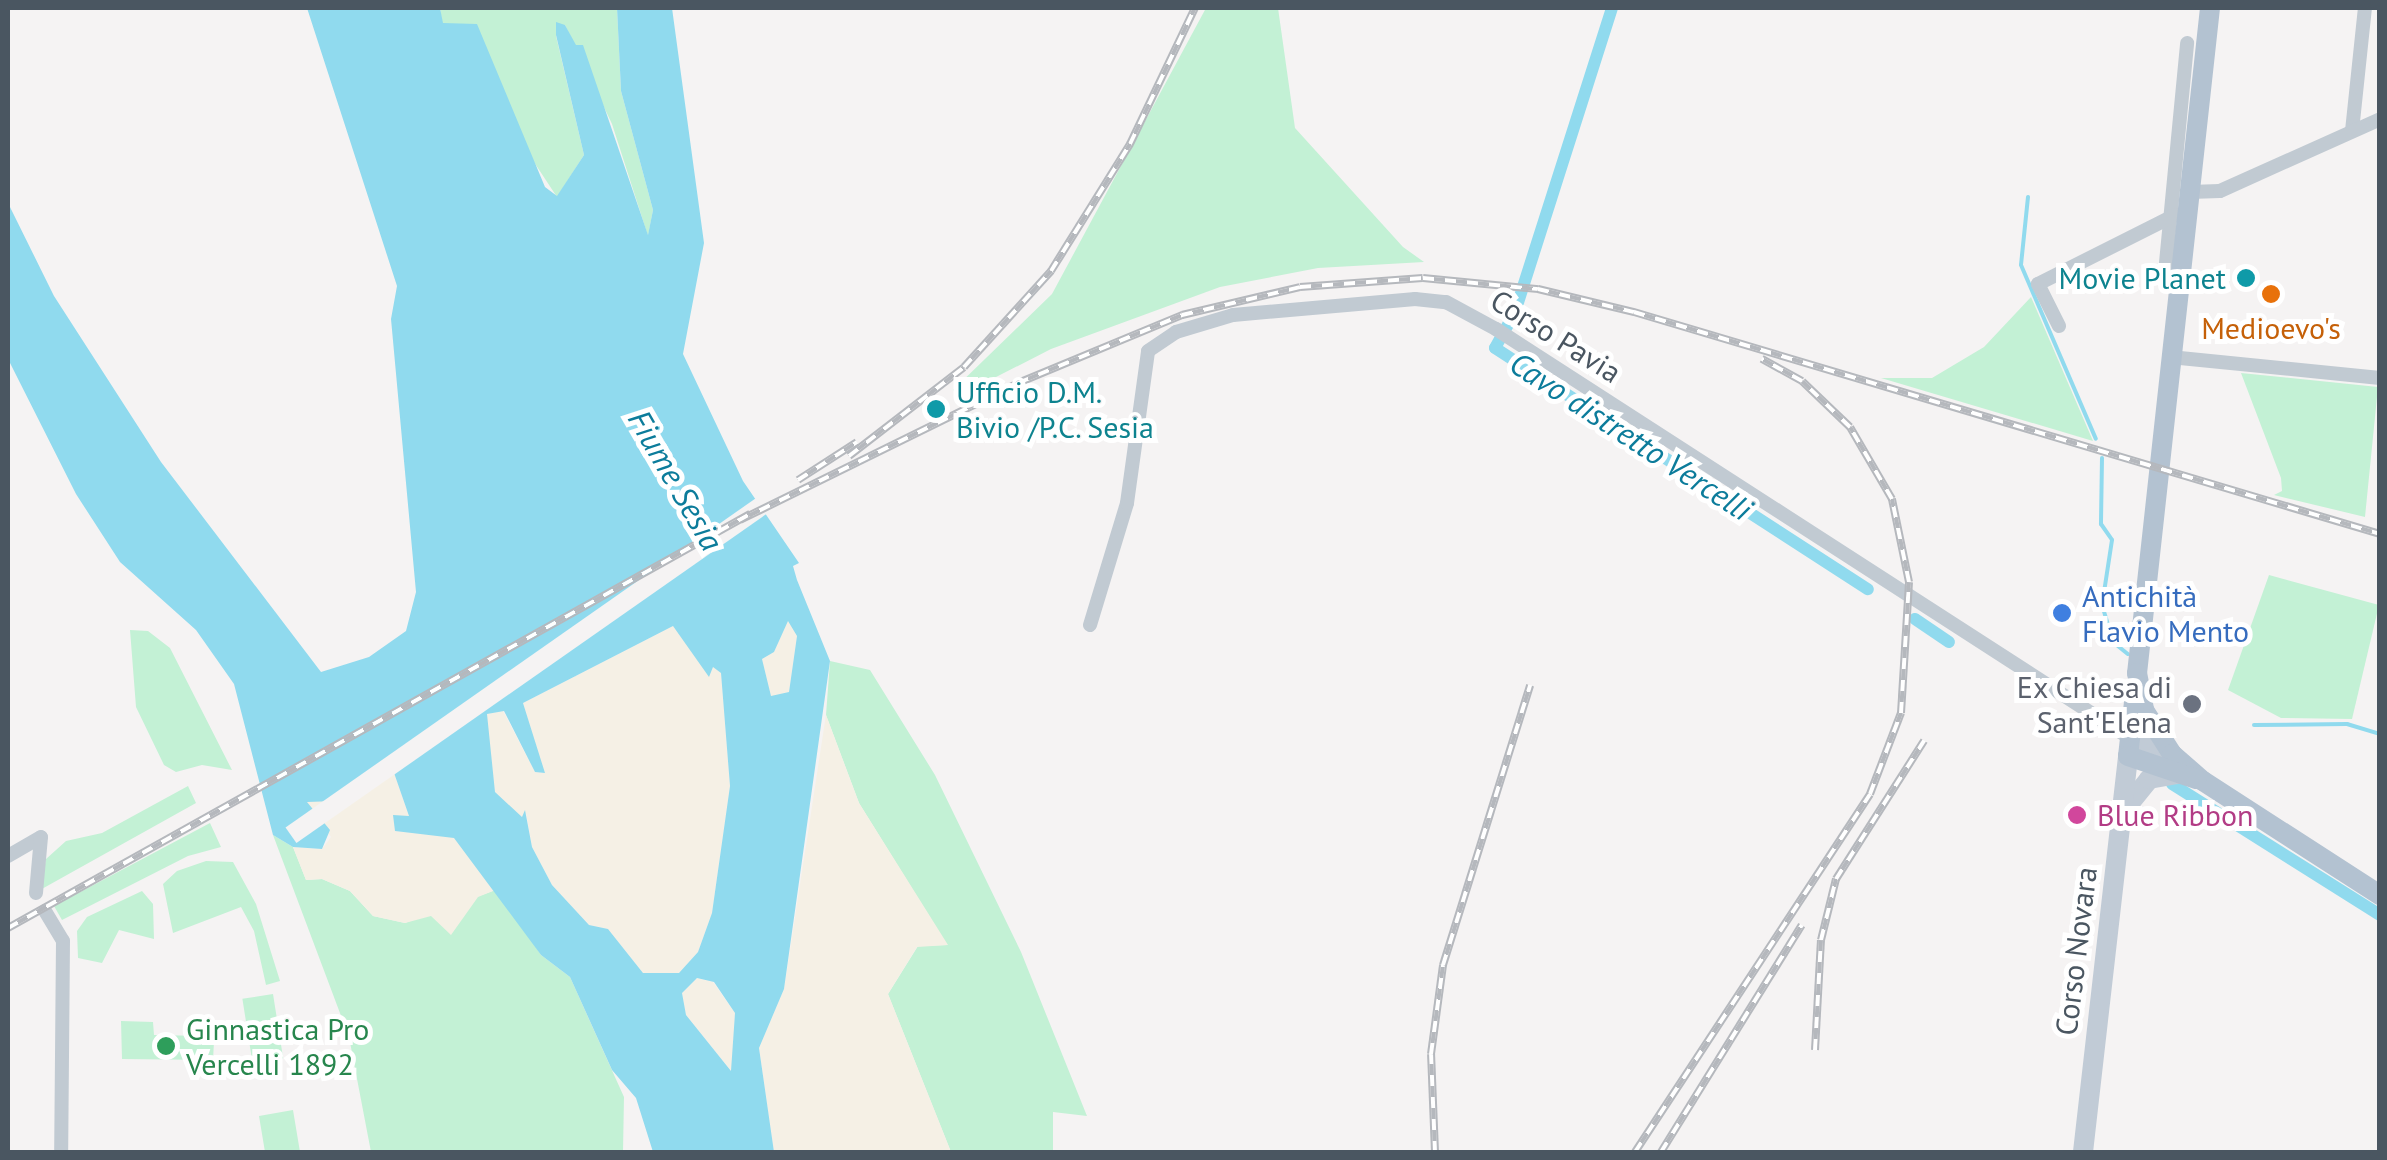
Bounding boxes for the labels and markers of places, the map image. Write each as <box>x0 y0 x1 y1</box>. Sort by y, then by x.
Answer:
place label: Movie Planet <box>2059 260 2226 296</box>
marker: Movie Planet <box>2235 267 2257 289</box>
marker: Medioevo's <box>2260 283 2282 305</box>
place label: Medioevo's <box>2201 310 2341 346</box>
place label: Ufficio D.M. Bivio /P.C. Sesia <box>956 374 1156 444</box>
marker: Ufficio D.M. Bivio /P.C. Sesia <box>925 398 947 420</box>
place label: Antichità Flavio Mento <box>2082 578 2249 648</box>
marker: Antichità Flavio Mento <box>2051 602 2073 624</box>
place label: Ex Chiesa di Sant'Elena <box>2016 669 2172 740</box>
marker: Ex Chiesa di Sant'Elena <box>2181 693 2203 715</box>
place label: Blue Ribbon <box>2097 797 2253 833</box>
marker: Blue Ribbon <box>2066 804 2088 826</box>
place label: Ginnastica Pro Vercelli 1892 <box>186 1011 369 1082</box>
marker: Ginnastica Pro Vercelli 1892 <box>155 1035 177 1057</box>

